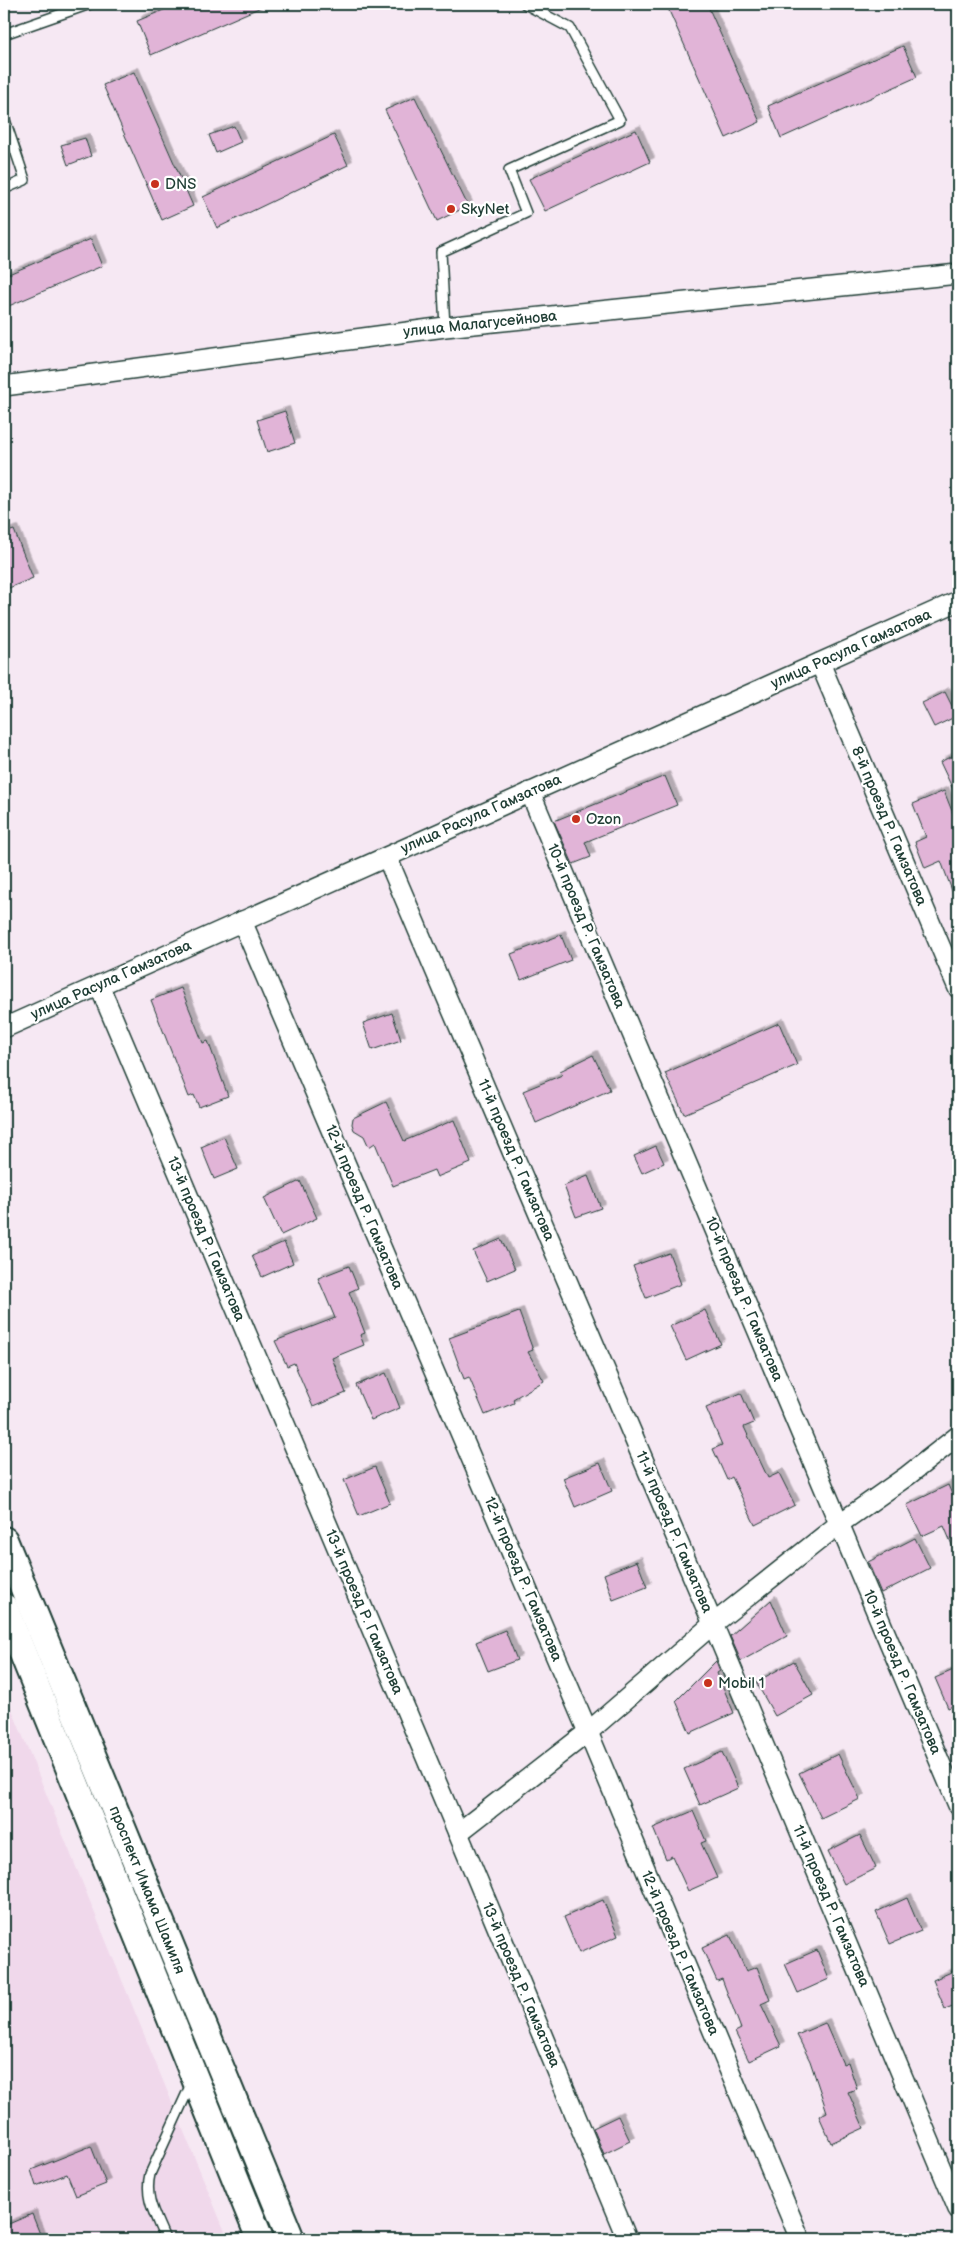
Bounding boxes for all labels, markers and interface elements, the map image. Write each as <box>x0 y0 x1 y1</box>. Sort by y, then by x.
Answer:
place label: DNS <box>165 175 196 194</box>
marker: DNS <box>149 178 161 190</box>
place label: SkyNet <box>461 200 510 219</box>
marker: SkyNet <box>445 203 457 215</box>
street label: улица Малагусейнова <box>402 306 558 342</box>
street label: улица Расула Гамзатова <box>768 605 934 693</box>
street label: 8-й проезд Р. Гамзатова <box>847 743 931 909</box>
street label: улица Расула Гамзатова <box>398 770 564 858</box>
place label: Ozon <box>586 810 621 829</box>
marker: Ozon <box>570 813 582 825</box>
street label: 10-й проезд Р. Гамзатова <box>543 841 629 1011</box>
street label: улица Расула Гамзатова <box>28 936 194 1024</box>
street label: 11-й проезд Р. Гамзатова <box>473 1076 559 1244</box>
street label: 12-й проезд Р. Гамзатова <box>321 1122 407 1292</box>
street label: 13-й проезд Р. Гамзатова <box>163 1154 249 1325</box>
street label: 10-й проезд Р. Гамзатова <box>701 1214 787 1384</box>
street label: 11-й проезд Р. Гамзатова <box>631 1448 717 1616</box>
street label: 12-й проезд Р. Гамзатова <box>480 1494 566 1664</box>
street label: 13-й проезд Р. Гамзатова <box>321 1527 407 1698</box>
street label: 10-й проезд Р. Гамзатова <box>859 1587 945 1757</box>
place label: Mobil 1 <box>718 1674 765 1693</box>
marker: Mobil 1 <box>702 1677 714 1689</box>
street label: проспект Имама Шамиля <box>105 1803 189 1977</box>
street label: 11-й проезд Р. Гамзатова <box>788 1822 874 1990</box>
street label: 12-й проезд Р. Гамзатова <box>637 1868 723 2038</box>
street label: 13-й проезд Р. Гамзатова <box>478 1900 564 2071</box>

